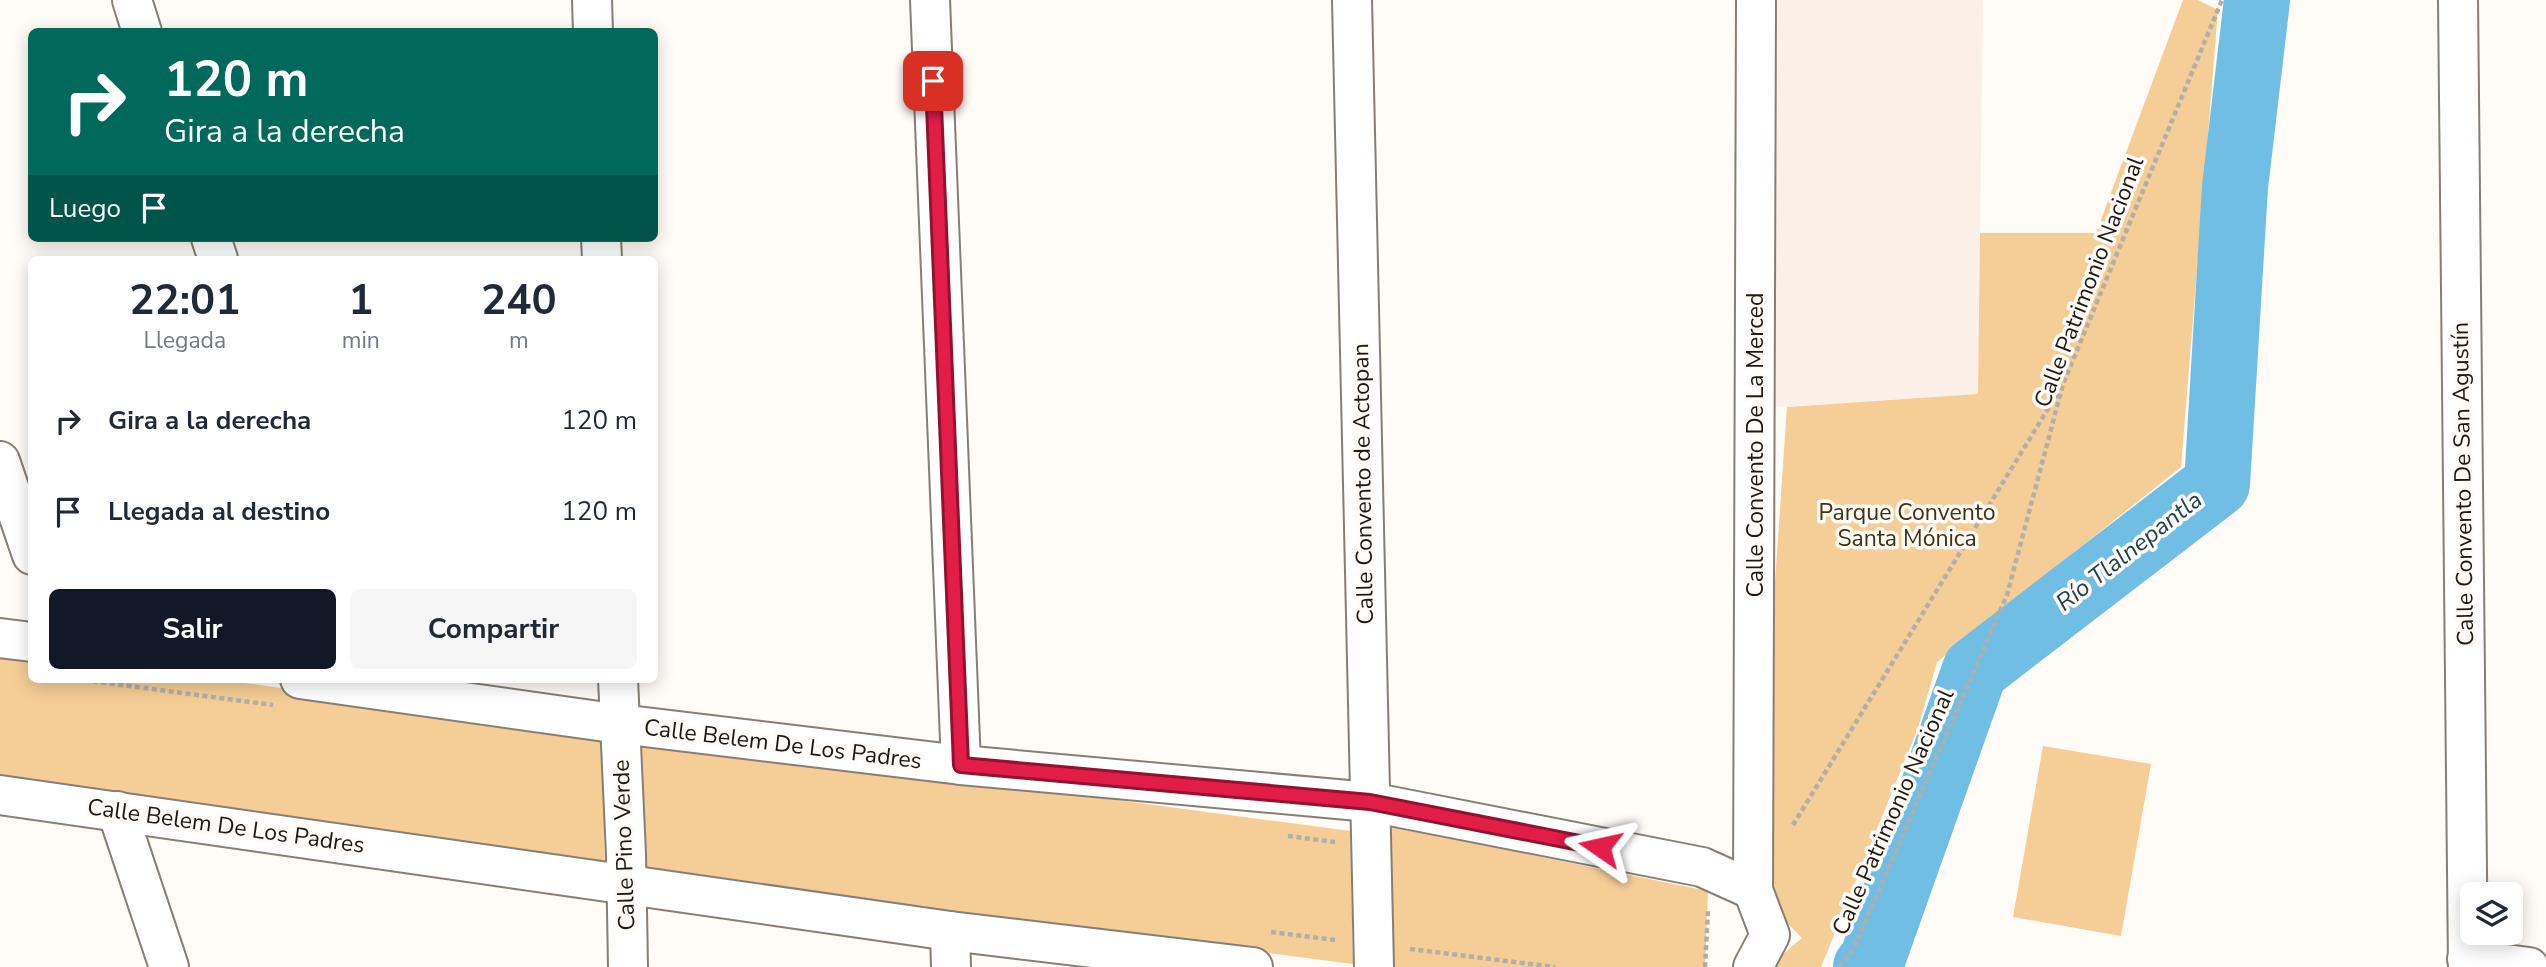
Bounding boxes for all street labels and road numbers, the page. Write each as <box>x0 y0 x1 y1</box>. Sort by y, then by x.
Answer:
street label: Calle Patrimonio Nacional <box>2027 152 2151 412</box>
street label: Calle Convento De La Merced <box>1740 293 1771 597</box>
street label: Calle Convento De San Agustín <box>2445 322 2481 646</box>
street label: Calle Convento de Actopan <box>1345 343 1381 625</box>
street label: Calle Patrimonio Nacional <box>1825 684 1961 940</box>
street label: Calle Belem De Los Padres <box>642 712 924 776</box>
street label: Calle Pino Verde <box>606 759 642 931</box>
street label: Calle Belem De Los Padres <box>85 791 367 861</box>

